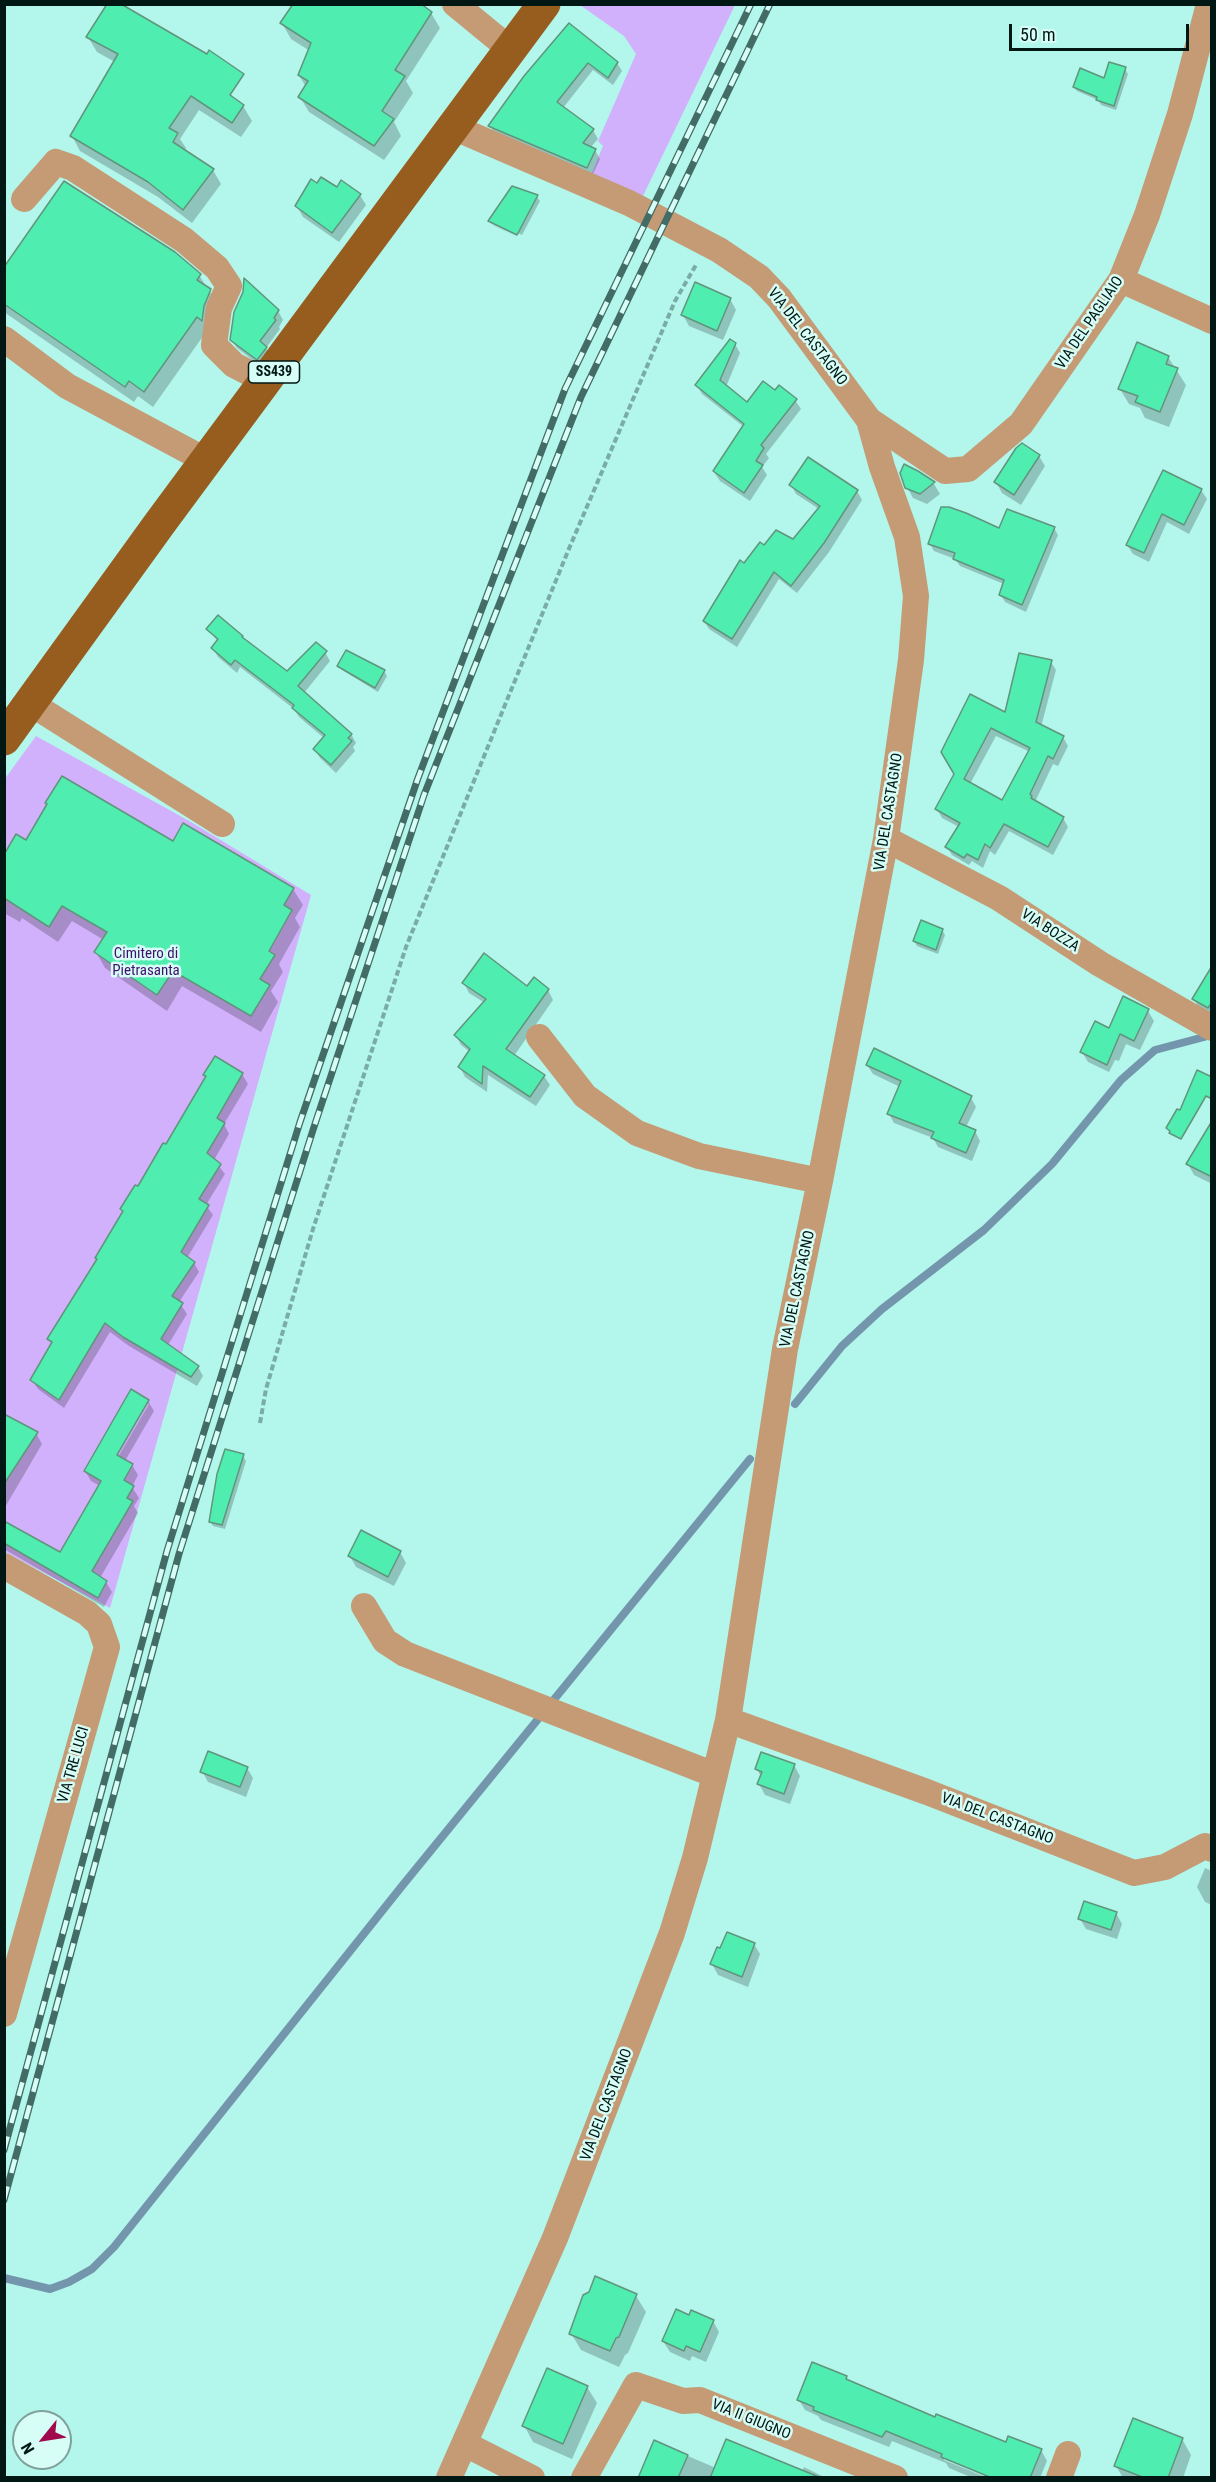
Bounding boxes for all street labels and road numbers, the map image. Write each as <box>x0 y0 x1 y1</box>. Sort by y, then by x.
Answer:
street label: VIA DEL PAGLIAIO <box>1052 273 1128 373</box>
street label: VIA DEL CASTAGNO <box>763 285 851 389</box>
road number: SS439 <box>248 361 300 383</box>
street label: VIA DEL CASTAGNO <box>871 752 907 872</box>
street label: VIA BOZZA <box>1017 906 1083 956</box>
street label: VIA DEL CASTAGNO <box>777 1229 819 1349</box>
street label: VIA TRE LUCI <box>55 1725 93 1805</box>
street label: VIA DEL CASTAGNO <box>938 1789 1056 1849</box>
street label: VIA DEL CASTAGNO <box>577 2046 637 2164</box>
street label: VIA II GIUGNO <box>709 2396 793 2444</box>

